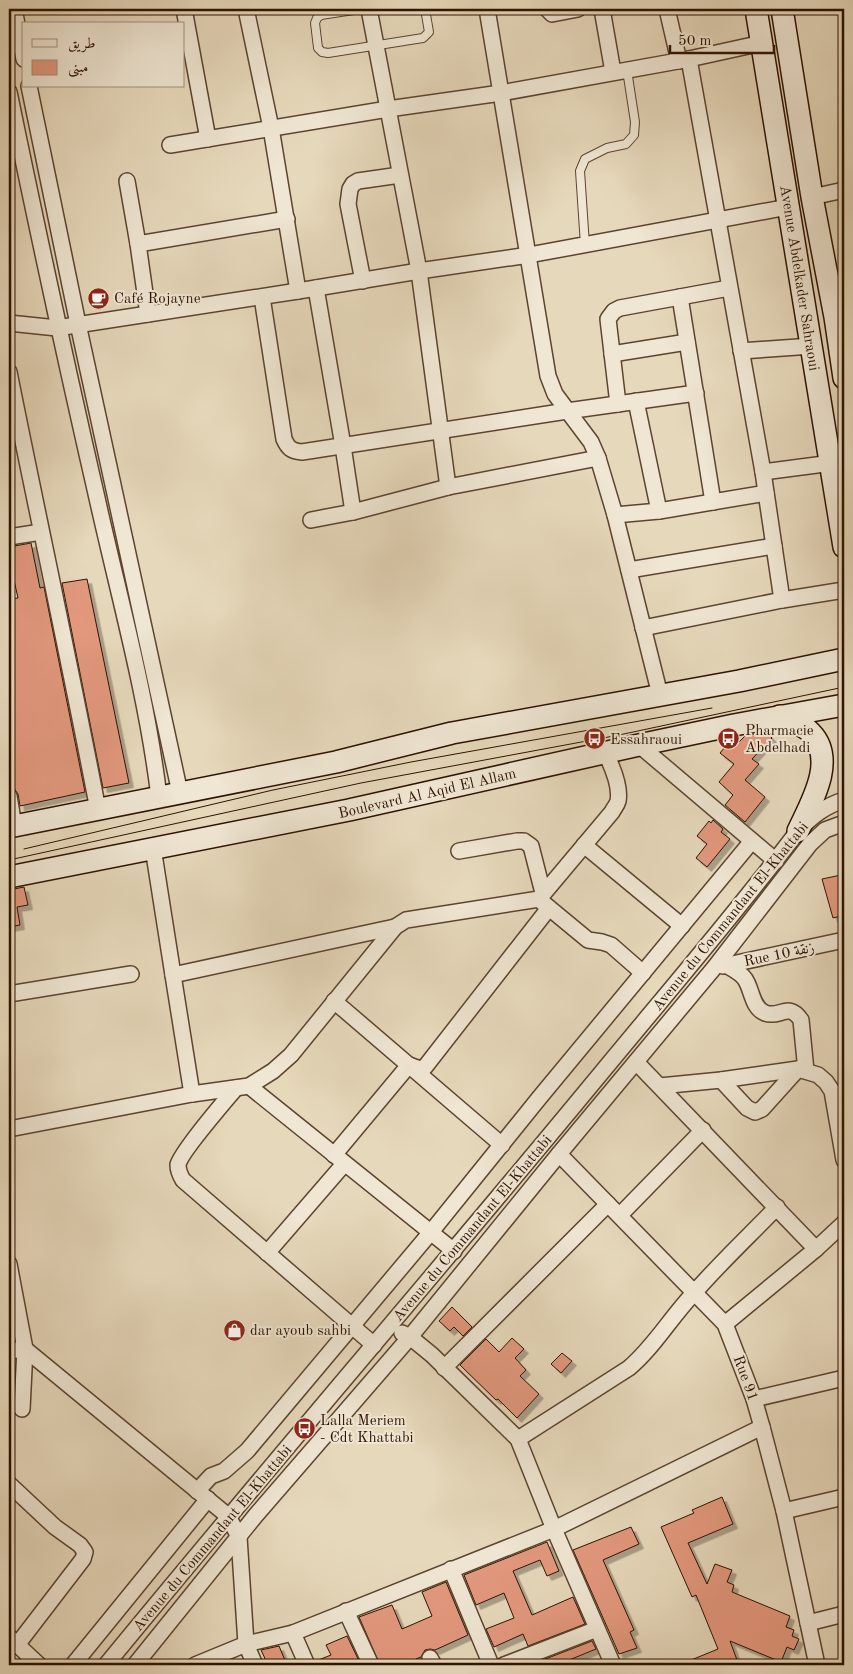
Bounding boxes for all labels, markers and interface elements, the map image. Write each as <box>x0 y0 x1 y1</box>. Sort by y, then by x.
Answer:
legend <box>22 22 185 88</box>
scale bar <box>670 22 774 54</box>
text: 50 m <box>678 34 712 49</box>
text: طريق <box>68 37 95 53</box>
text: مبنى <box>68 61 88 78</box>
street label: Avenue Abdelkader Sahraoui <box>776 184 821 372</box>
cafe icon: Café Rojayne <box>86 286 110 310</box>
place label: Café Rojayne <box>114 292 201 307</box>
place label: Pharmacie Abdelhadi <box>745 724 814 756</box>
bus stop icon: Essahraoui <box>582 727 606 751</box>
bus stop icon: Pharmacie Abdelhadi <box>717 727 741 751</box>
place label: Essahraoui <box>610 733 682 748</box>
street label: Boulevard Al Aqid El Allam <box>337 767 518 822</box>
street label: Avenue du Commandant El-Khattabi <box>650 820 812 1014</box>
street label: Rue 10 زنقة <box>743 941 816 970</box>
street label: Avenue du Commandant El-Khattabi <box>391 1133 555 1325</box>
shop icon: dar ayoub sahbi <box>222 1318 246 1342</box>
place label: dar ayoub sahbi <box>250 1324 351 1339</box>
street label: Rue 91 <box>729 1354 760 1403</box>
place label: Lalla Meriem - Cdt Khattabi <box>320 1414 414 1446</box>
bus stop icon: Lalla Meriem - Cdt Khattabi <box>292 1417 316 1441</box>
street label: Avenue du Commandant El-Khattabi <box>131 1443 295 1635</box>

